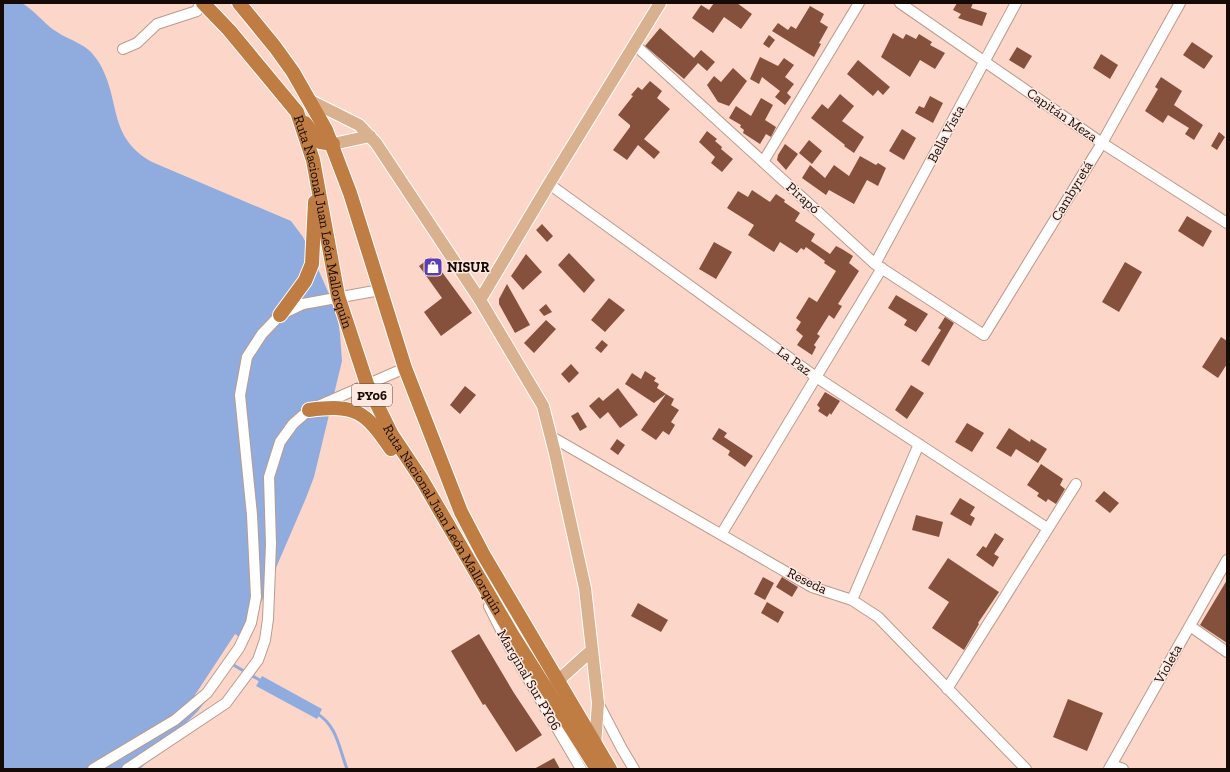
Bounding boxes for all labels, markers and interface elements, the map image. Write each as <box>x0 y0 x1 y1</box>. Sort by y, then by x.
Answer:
street label: Capitán Meza <box>1023 84 1101 146</box>
street label: Bella Vista <box>924 102 968 166</box>
street label: Ruta Nacional Juan León Mallorquín <box>290 113 357 331</box>
street label: Cambyretá <box>1048 158 1097 224</box>
street label: Pirapó <box>783 178 823 218</box>
shop icon: NISUR <box>422 256 444 278</box>
place label: NISUR <box>447 259 489 276</box>
street label: La Paz <box>773 343 815 380</box>
road number: PY06 <box>352 384 392 406</box>
street label: Ruta Nacional Juan León Mallorquín <box>380 422 507 617</box>
street label: Reseda <box>784 564 830 598</box>
street label: Marginal Sur PY06 <box>493 627 565 733</box>
street label: Violeta <box>1150 641 1186 687</box>

